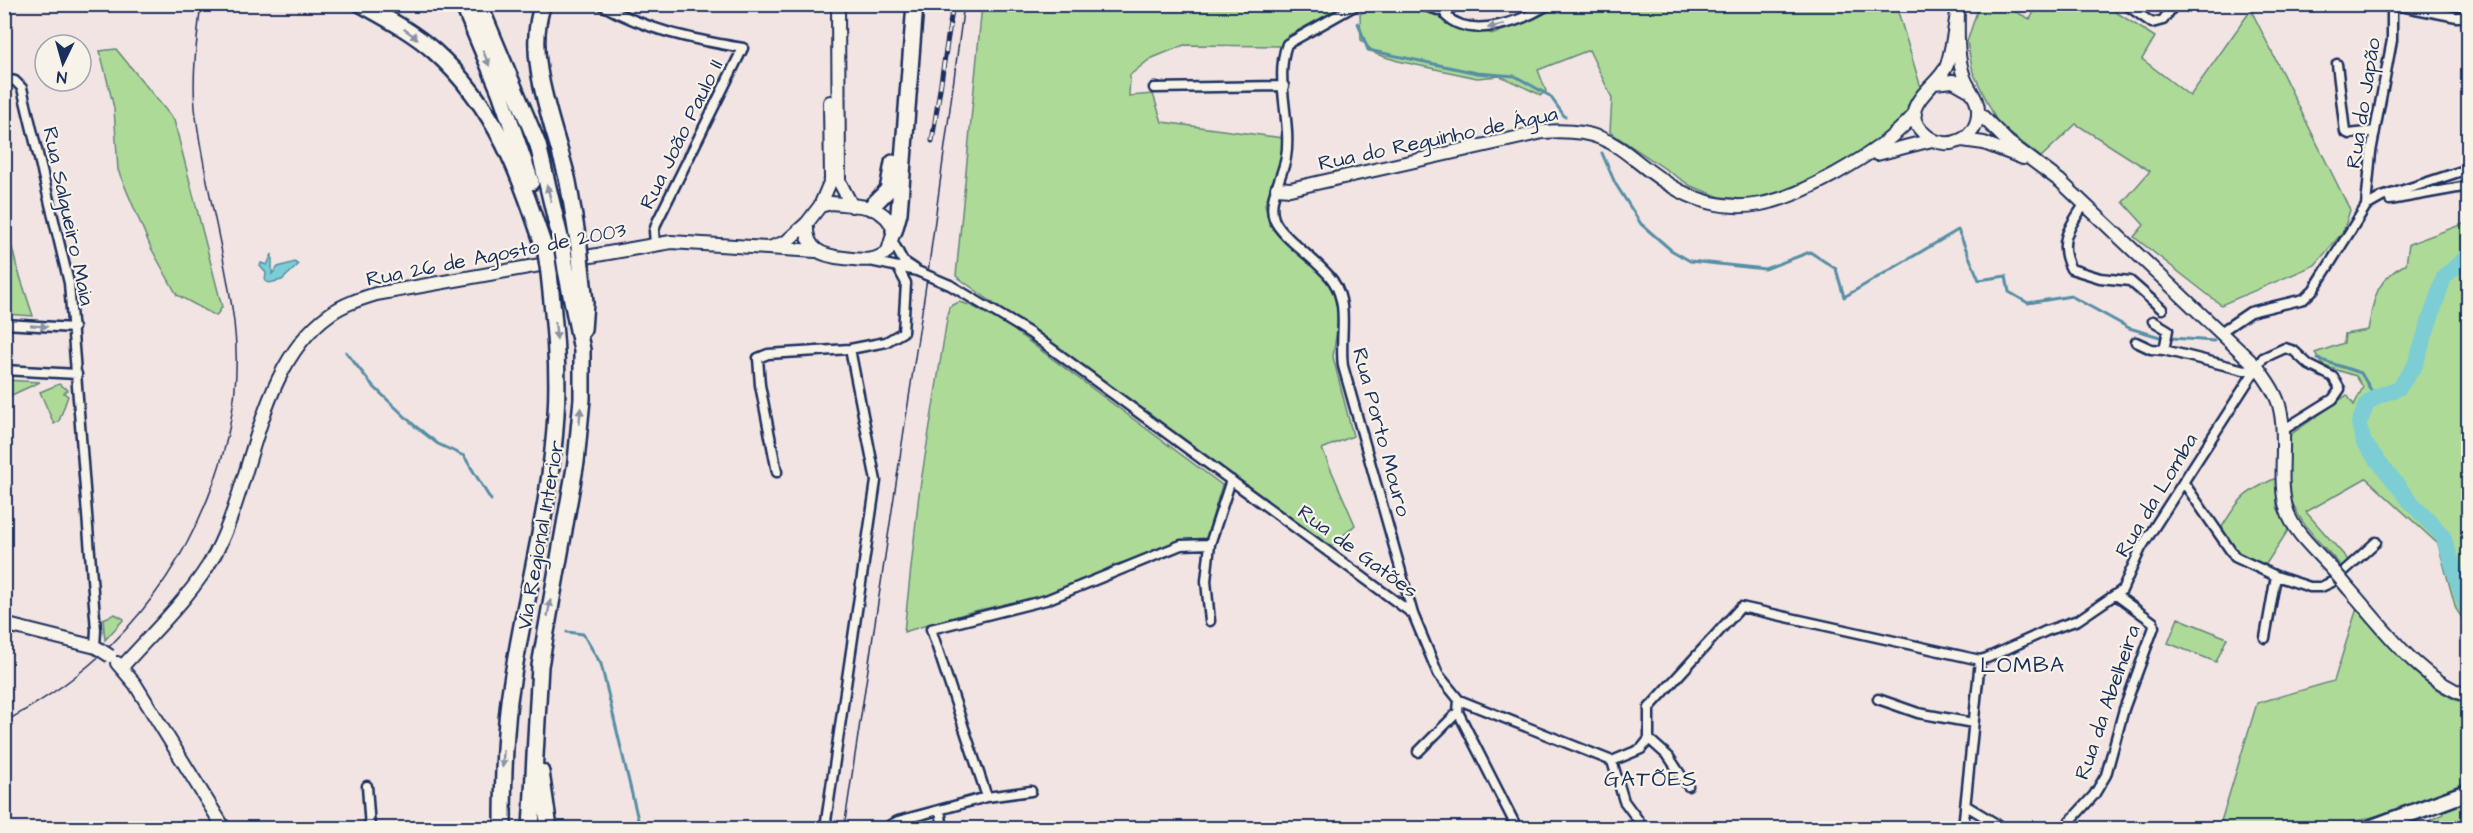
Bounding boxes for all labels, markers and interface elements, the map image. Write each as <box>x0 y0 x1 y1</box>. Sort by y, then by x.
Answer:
one-way arrow <box>1487 21 1506 31</box>
one-way arrow <box>402 28 418 40</box>
north arrow <box>33 33 93 93</box>
street label: Rua do Japão <box>2339 36 2389 171</box>
one-way arrow <box>481 50 491 68</box>
street label: Rua João Paulo II <box>633 55 730 214</box>
text: N <box>56 66 68 88</box>
street label: Rua do Reguinho de Água <box>1316 99 1561 180</box>
street label: Rua Salgueiro Maia <box>33 124 102 309</box>
one-way arrow <box>544 184 554 202</box>
street label: Rua 26 de Agosto de 2003 <box>364 215 629 296</box>
one-way arrow <box>30 321 49 331</box>
one-way arrow <box>551 322 561 341</box>
street label: Rua Porto Mouro <box>1345 345 1418 520</box>
one-way arrow <box>575 407 585 426</box>
street label: Rua da Lomba <box>2108 428 2205 563</box>
street label: Via Regional Interior <box>510 438 573 633</box>
street label: Rua de Gatões <box>1291 498 1424 605</box>
one-way arrow <box>545 599 554 618</box>
street label: Rua da Abelheira <box>2067 621 2148 783</box>
district label: LOMBA <box>1980 650 2066 681</box>
one-way arrow <box>499 750 508 769</box>
district label: GATÕES <box>1604 764 1698 795</box>

